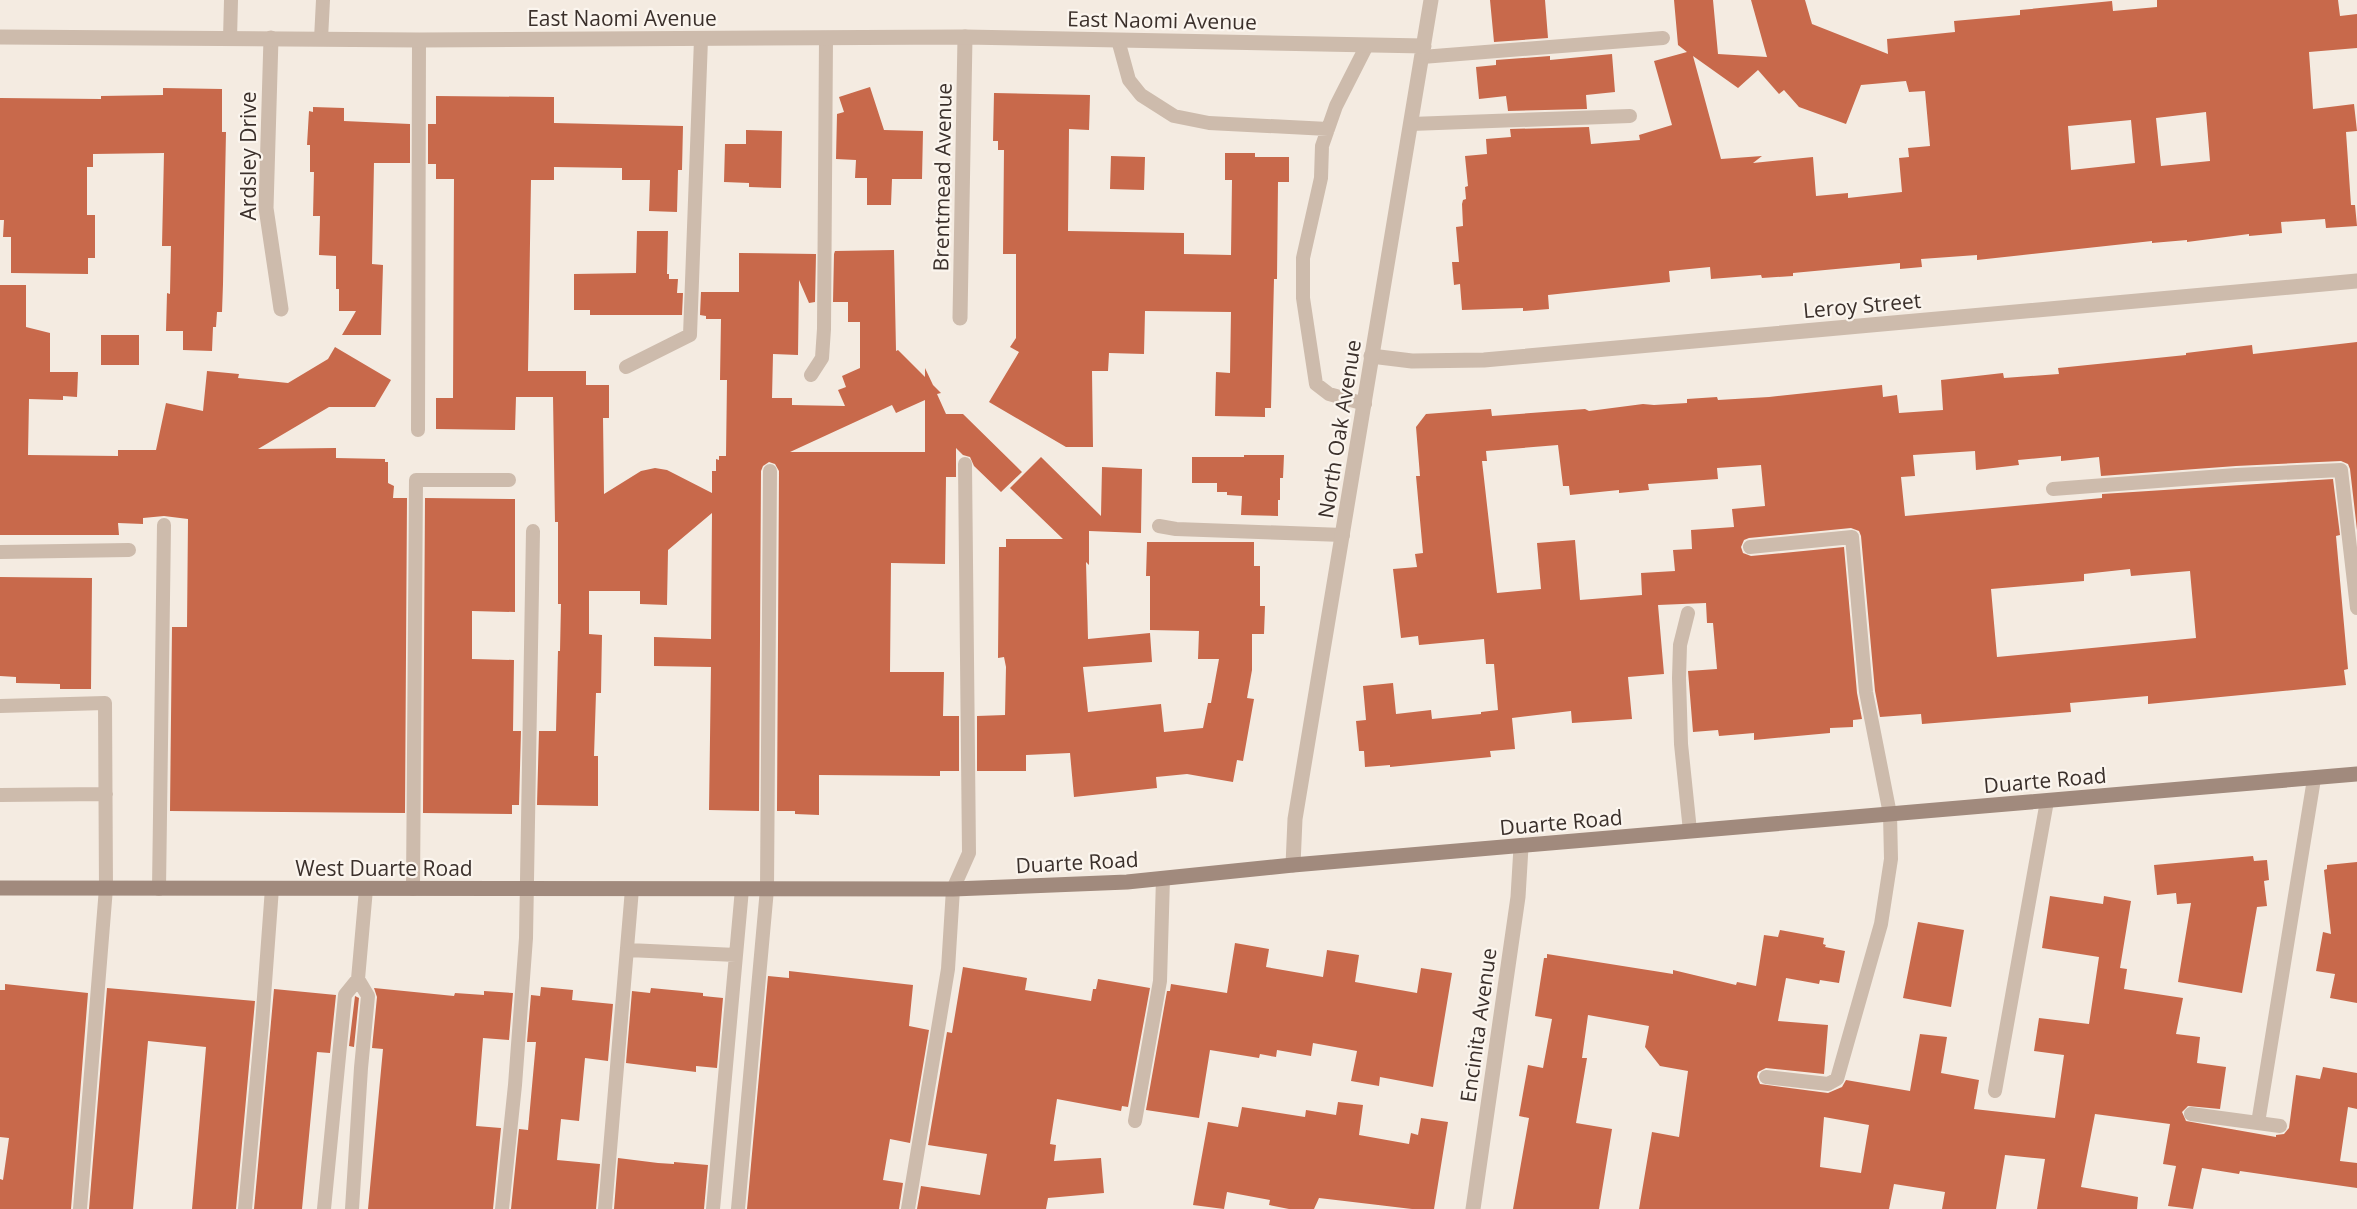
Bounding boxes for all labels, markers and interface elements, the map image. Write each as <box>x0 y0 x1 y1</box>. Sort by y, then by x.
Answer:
street label: East Naomi Avenue <box>527 4 717 32</box>
street label: East Naomi Avenue <box>1067 4 1257 36</box>
street label: Brentmead Avenue <box>926 82 958 272</box>
street label: Ardsley Drive <box>234 91 262 221</box>
street label: Leroy Street <box>1802 286 1922 324</box>
street label: North Oak Avenue <box>1311 338 1367 520</box>
street label: Duarte Road <box>1982 761 2108 799</box>
street label: Duarte Road <box>1498 803 1624 841</box>
street label: Duarte Road <box>1015 845 1139 879</box>
street label: West Duarte Road <box>295 854 473 882</box>
street label: Encinita Avenue <box>1453 946 1503 1104</box>

